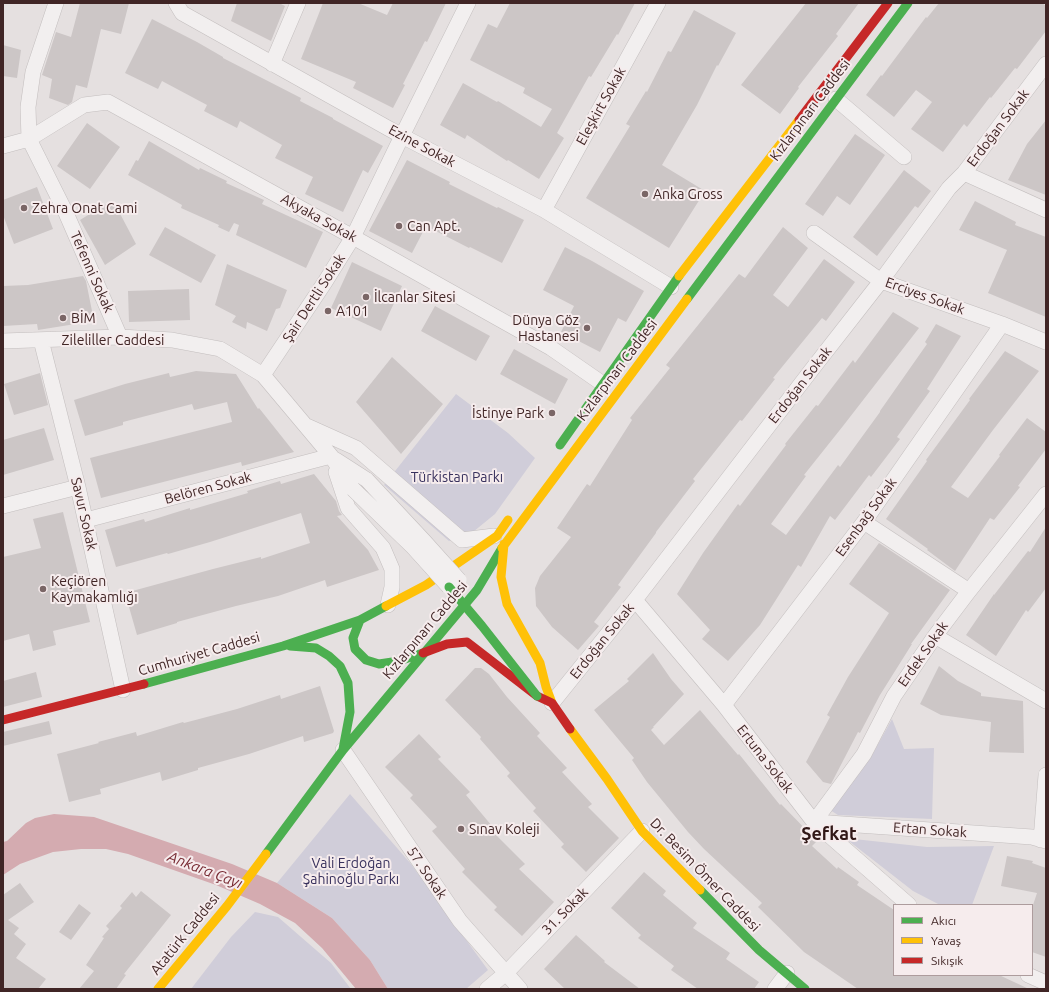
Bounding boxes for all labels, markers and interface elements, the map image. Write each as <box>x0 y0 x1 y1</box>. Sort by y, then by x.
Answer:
street label: Kızlarpınarı Caddesi <box>766 56 854 164</box>
street label: Eleşkirt Sokak <box>573 64 629 148</box>
street label: Erdoğan Sokak <box>963 86 1033 170</box>
street label: Ezine Sokak <box>386 121 458 171</box>
place label: Anka Gross <box>653 186 722 202</box>
marker: Anka Gross <box>640 189 650 199</box>
street label: Akyaka Sokak <box>278 190 360 246</box>
place label: Zehra Onat Cami <box>32 200 137 216</box>
marker: Zehra Onat Cami <box>19 203 29 213</box>
place label: Can Apt. <box>407 218 460 234</box>
marker: Can Apt. <box>394 221 404 231</box>
street label: Tefenni Sokak <box>67 229 117 315</box>
street label: Şair Dertli Sokak <box>279 251 349 345</box>
street label: Erciyes Sokak <box>883 274 967 318</box>
place label: İlcanlar Sitesi <box>374 289 456 305</box>
marker: İlcanlar Sitesi <box>361 292 371 302</box>
place label: A101 <box>336 303 369 319</box>
marker: A101 <box>323 306 333 316</box>
place label: BİM <box>71 310 96 326</box>
place label: Dünya Göz Hastanesi <box>512 312 579 344</box>
marker: BİM <box>58 313 68 323</box>
street label: Kızlarpınarı Caddesi <box>573 316 661 424</box>
marker: Dünya Göz Hastanesi <box>582 323 592 333</box>
street label: Zileliller Caddesi <box>62 332 164 348</box>
street label: Erdoğan Sokak <box>765 343 835 427</box>
place label: İstinye Park <box>472 405 544 421</box>
marker: İstinye Park <box>547 408 557 418</box>
street label: Belören Sokak <box>163 468 253 508</box>
park label: Türkistan Parkı <box>411 469 503 485</box>
street label: Esenbağ Sokak <box>832 474 900 560</box>
street label: Savur Sokak <box>67 476 101 552</box>
place label: Keçiören Kaymakamlığı <box>51 573 138 606</box>
street label: Kızlarpınarı Caddesi <box>379 578 471 682</box>
marker: Keçiören Kaymakamlığı <box>38 584 48 594</box>
street label: Erdoğan Sokak <box>566 600 638 682</box>
street label: Erdek Sokak <box>894 618 952 690</box>
street label: Cumhuriyet Caddesi <box>136 629 262 679</box>
street label: Ertuna Sokak <box>733 722 797 796</box>
street label: Dr. Besim Ömer Caddesi <box>646 815 764 935</box>
street label: Ertan Sokak <box>893 819 967 841</box>
place label: Sınav Koleji <box>469 821 540 837</box>
district label: Şefkat <box>801 823 857 845</box>
marker: Sınav Koleji <box>456 824 466 834</box>
street label: 57. Sokak <box>403 844 451 902</box>
water label: Ankara Çayı <box>165 848 245 892</box>
park label: Vali Erdoğan Şahinoğlu Parkı <box>303 855 399 888</box>
street label: 31. Sokak <box>538 884 592 938</box>
street label: Atatürk Caddesi <box>147 890 223 978</box>
legend <box>893 904 1033 976</box>
text: Akıcı <box>931 914 956 927</box>
text: Yavaş <box>931 934 961 947</box>
text: Sıkışık <box>931 954 963 967</box>

